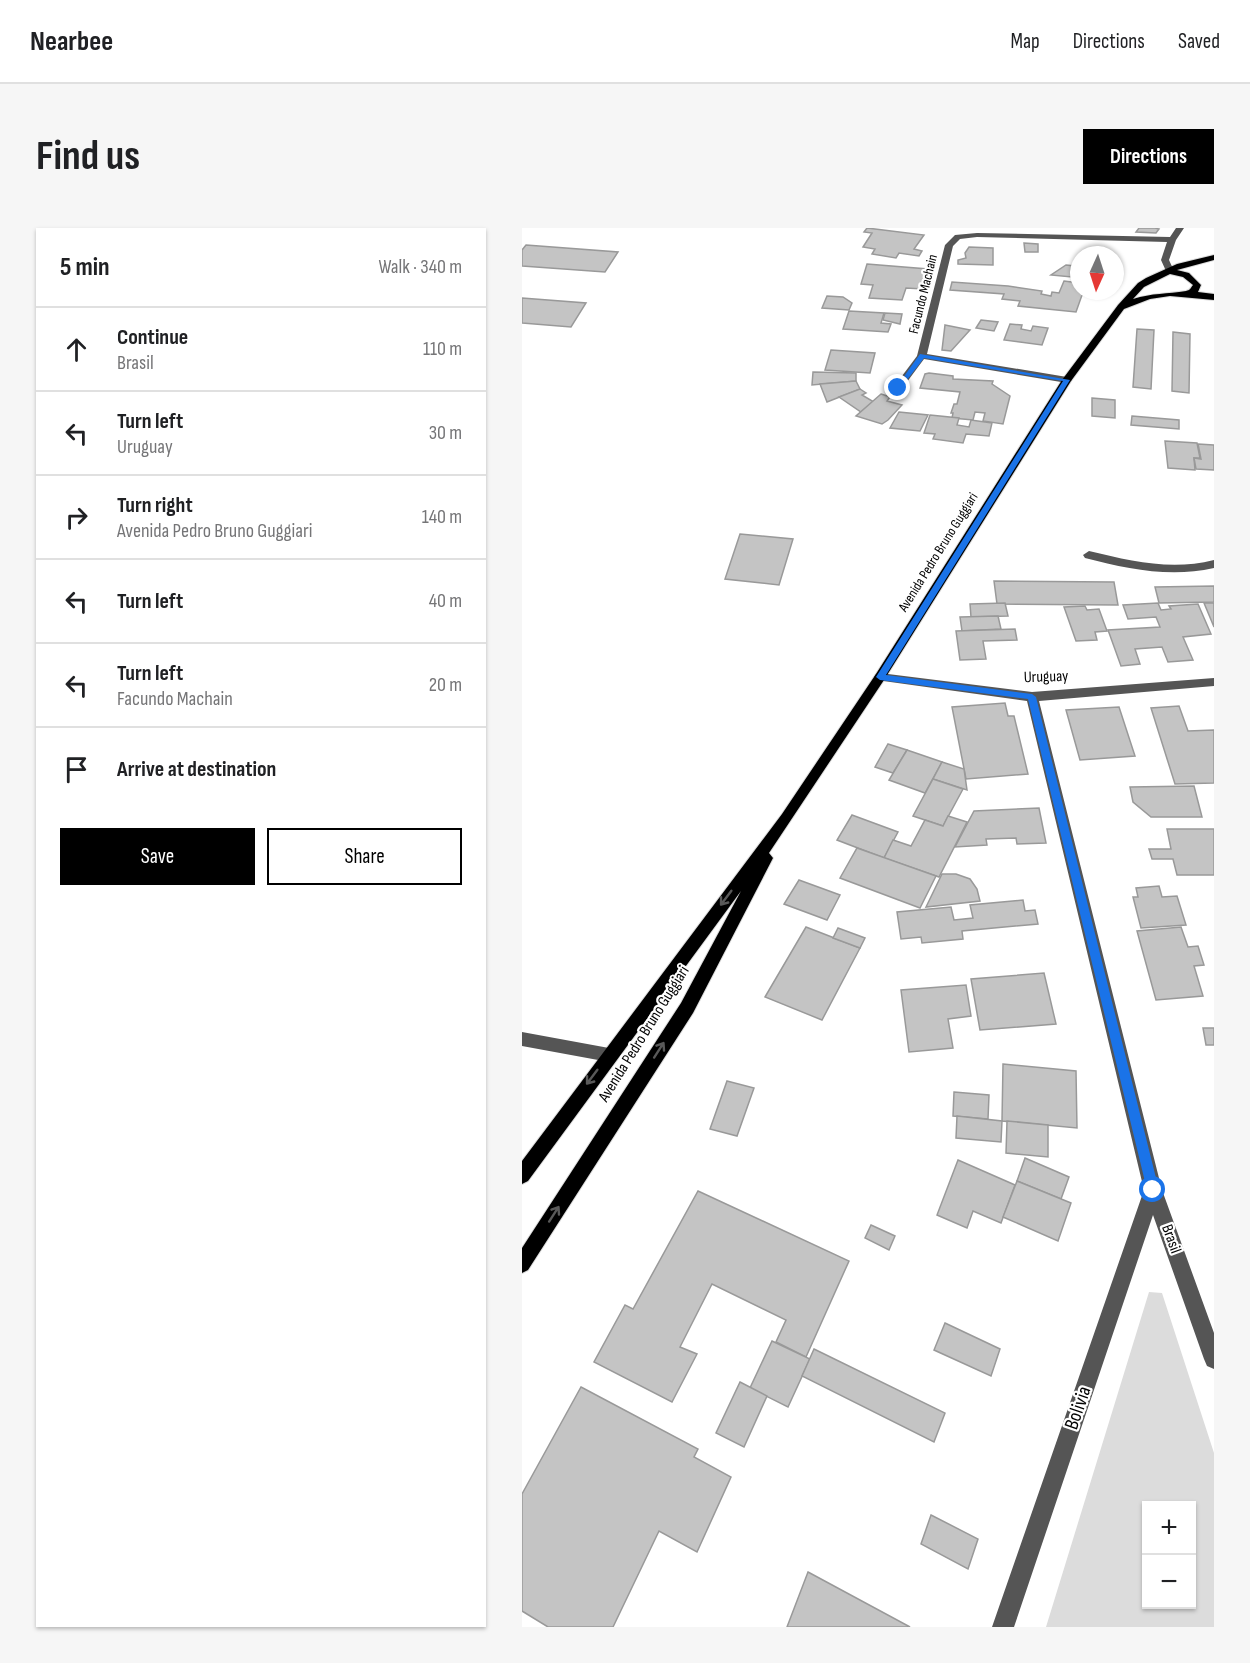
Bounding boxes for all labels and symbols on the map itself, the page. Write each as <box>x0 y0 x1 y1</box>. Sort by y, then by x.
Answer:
north arrow <box>1070 246 1124 300</box>
street label: Facundo Machain <box>905 253 941 335</box>
route end <box>884 374 910 400</box>
street label: Avenida Pedro Bruno Guggiari <box>894 489 981 615</box>
street label: Uruguay <box>1023 667 1069 687</box>
one-way arrow <box>720 890 733 906</box>
street label: Avenida Pedro Bruno Guggiari <box>594 963 693 1106</box>
one-way arrow <box>653 1042 666 1059</box>
one-way arrow <box>586 1069 599 1085</box>
route start <box>1139 1176 1165 1202</box>
one-way arrow <box>547 1206 560 1223</box>
street label: Brasil <box>1157 1222 1185 1256</box>
street label: Bolivia <box>1059 1383 1097 1433</box>

